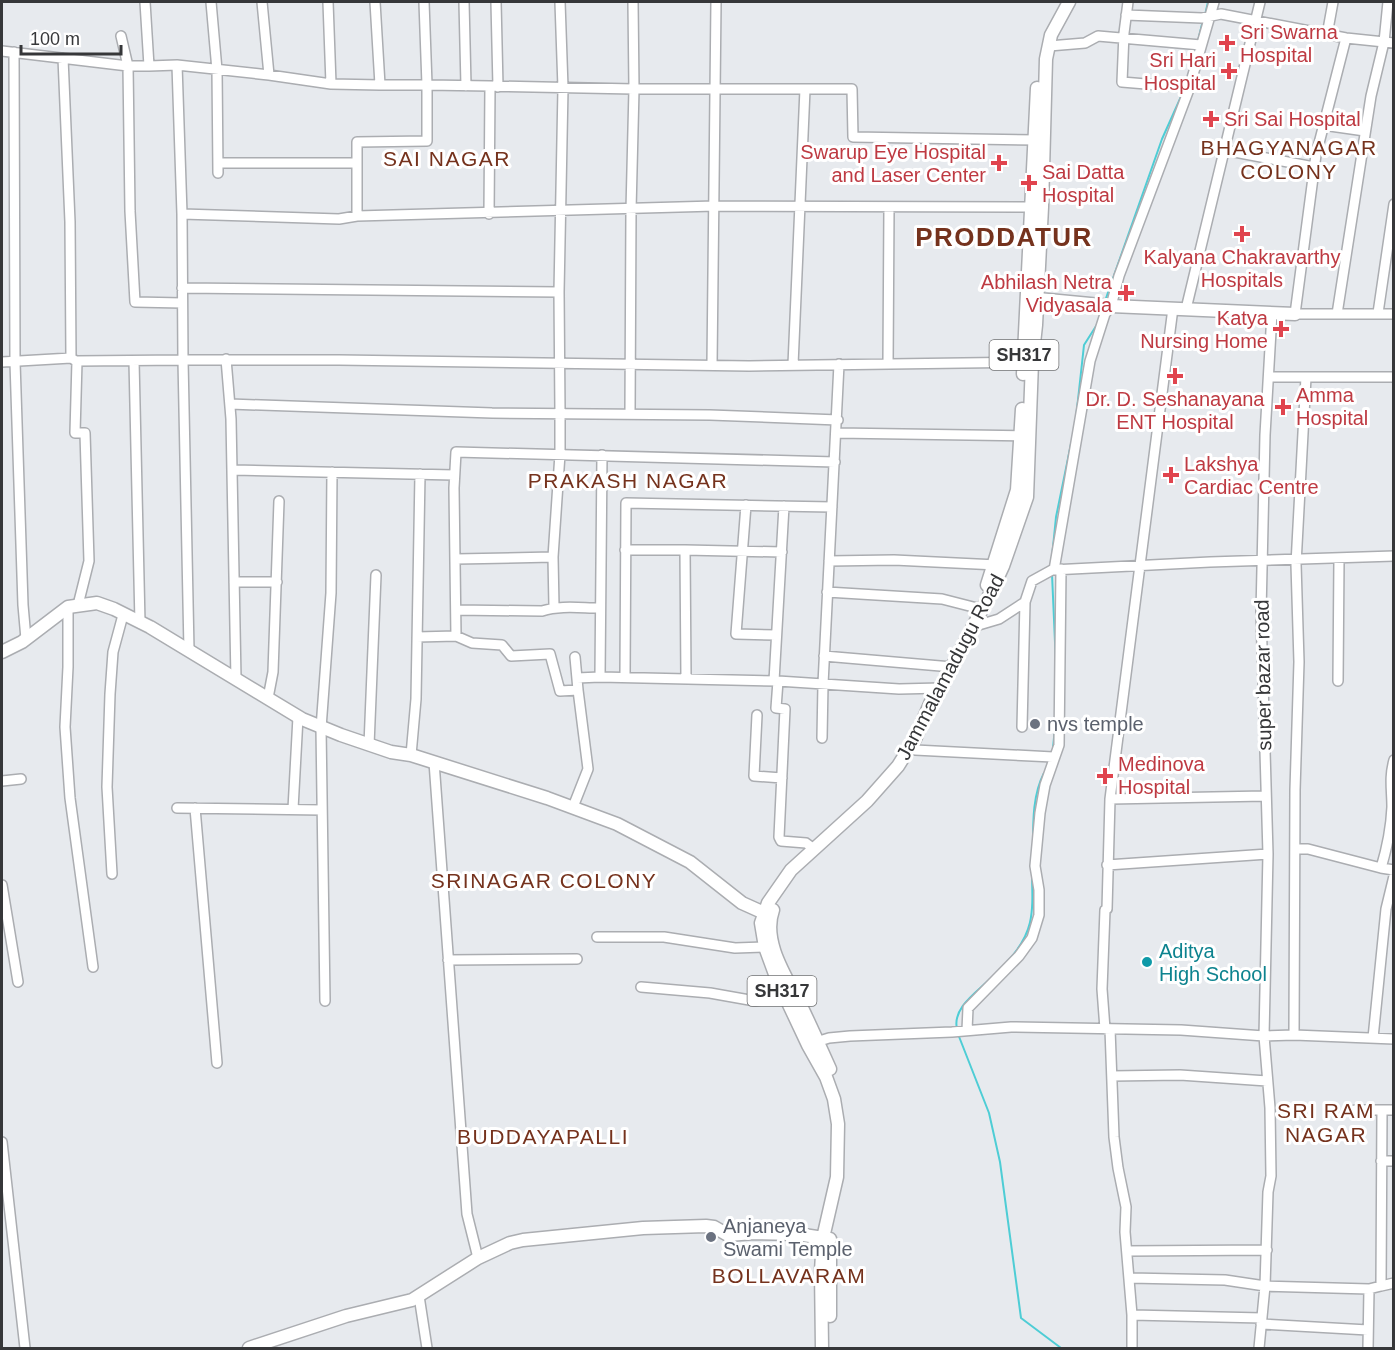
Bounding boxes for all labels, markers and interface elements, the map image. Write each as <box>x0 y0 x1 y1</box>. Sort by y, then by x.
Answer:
scale bar <box>21 18 122 56</box>
place label: Sri Swarna Hospital <box>1240 21 1339 66</box>
text: 100 m <box>30 29 80 49</box>
marker: Sri Swarna Hospital <box>1218 34 1236 52</box>
place label: Sri Hari Hospital <box>1144 49 1216 94</box>
marker: Sri Hari Hospital <box>1220 62 1238 80</box>
place label: Sri Sai Hospital <box>1224 108 1361 130</box>
marker: Sri Sai Hospital <box>1202 110 1220 128</box>
district label: BHAGYANAGAR COLONY <box>1200 136 1378 183</box>
place label: Swarup Eye Hospital and Laser Center <box>800 141 986 186</box>
district label: SAI NAGAR <box>383 147 511 170</box>
marker: Swarup Eye Hospital and Laser Center <box>990 154 1008 172</box>
place label: Sai Datta Hospital <box>1042 161 1125 206</box>
marker: Sai Datta Hospital <box>1020 174 1038 192</box>
district label: PRODDATUR <box>915 222 1093 252</box>
marker: Kalyana Chakravarthy Hospitals <box>1233 225 1251 243</box>
place label: Kalyana Chakravarthy Hospitals <box>1144 246 1340 291</box>
place label: Abhilash Netra Vidyasala <box>981 271 1113 316</box>
marker: Abhilash Netra Vidyasala <box>1117 284 1135 302</box>
place label: Katya Nursing Home <box>1140 307 1269 352</box>
marker: Katya Nursing Home <box>1272 320 1290 338</box>
road number: SH317 <box>990 340 1058 370</box>
marker: Dr. D. Seshanayana ENT Hospital <box>1166 367 1184 385</box>
place label: Amma Hospital <box>1296 384 1368 429</box>
place label: Dr. D. Seshanayana ENT Hospital <box>1086 388 1265 433</box>
marker: Amma Hospital <box>1274 398 1292 416</box>
place label: Lakshya Cardiac Centre <box>1184 453 1319 498</box>
marker: Lakshya Cardiac Centre <box>1162 466 1180 484</box>
district label: PRAKASH NAGAR <box>528 469 728 492</box>
street label: Jammalamadugu Road <box>892 571 1008 763</box>
street label: super bazar road <box>1251 599 1275 751</box>
place label: nvs temple <box>1047 713 1144 735</box>
marker: nvs temple <box>1028 717 1042 731</box>
place label: Medinova Hospital <box>1118 753 1206 798</box>
marker: Medinova Hospital <box>1096 767 1114 785</box>
district label: SRINAGAR COLONY <box>431 869 657 892</box>
place label: Aditya High School <box>1159 940 1267 985</box>
marker: Aditya High School <box>1140 955 1154 969</box>
road number: SH317 <box>748 976 816 1006</box>
district label: SRI RAM NAGAR <box>1277 1099 1375 1146</box>
district label: BUDDAYAPALLI <box>457 1125 629 1148</box>
place label: Anjaneya Swami Temple <box>723 1215 853 1260</box>
marker: Anjaneya Swami Temple <box>704 1230 718 1244</box>
district label: BOLLAVARAM <box>712 1264 866 1287</box>

